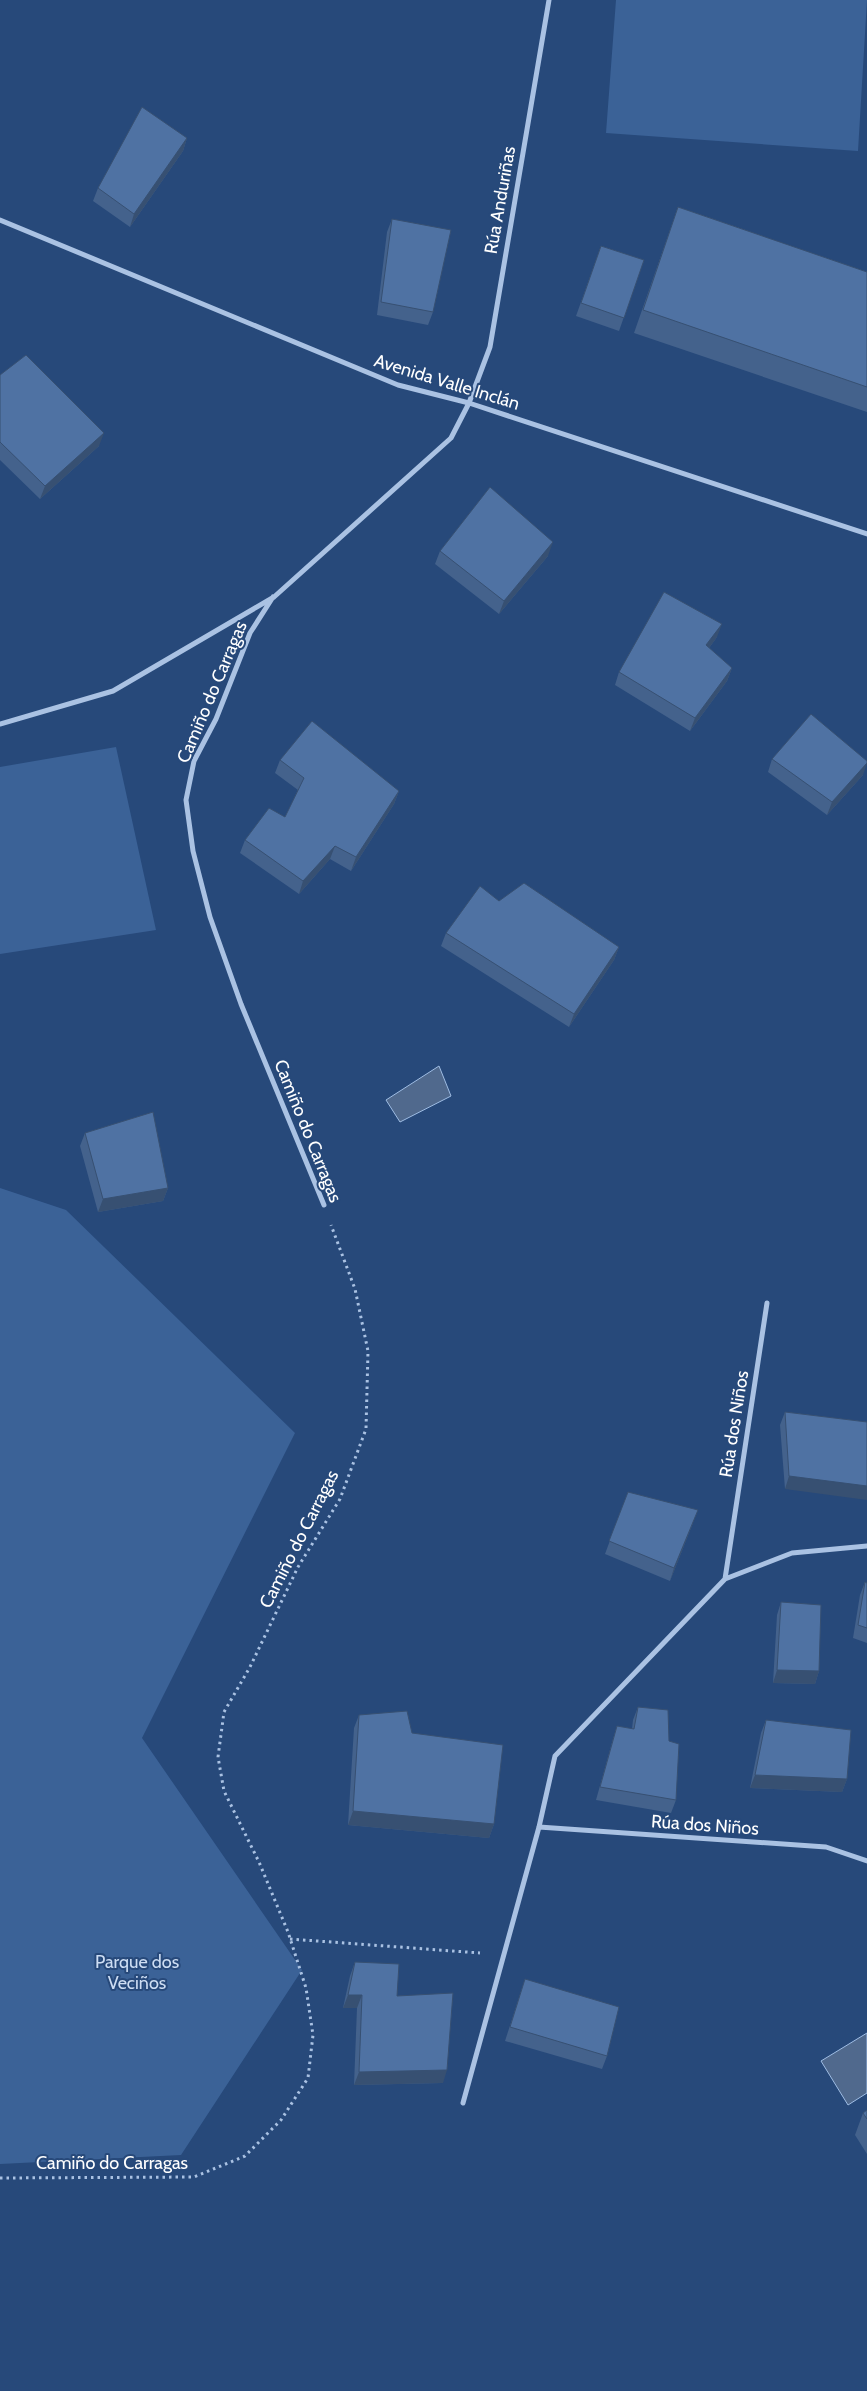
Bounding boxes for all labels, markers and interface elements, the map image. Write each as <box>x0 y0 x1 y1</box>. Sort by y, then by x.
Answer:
street label: Rúa Anduriñas <box>480 144 520 256</box>
street label: Avenida Valle Inclán <box>372 349 522 415</box>
street label: Camiño do Carragas <box>172 618 252 766</box>
street label: Camiño do Carragas <box>269 1056 347 1206</box>
street label: Rúa dos Niños <box>715 1369 753 1479</box>
street label: Camiño do Carragas <box>255 1466 343 1612</box>
street label: Rúa dos Niños <box>650 1810 760 1840</box>
park label: Parque dos Veciños <box>95 1951 179 1994</box>
street label: Camiño do Carragas <box>36 2152 188 2174</box>

